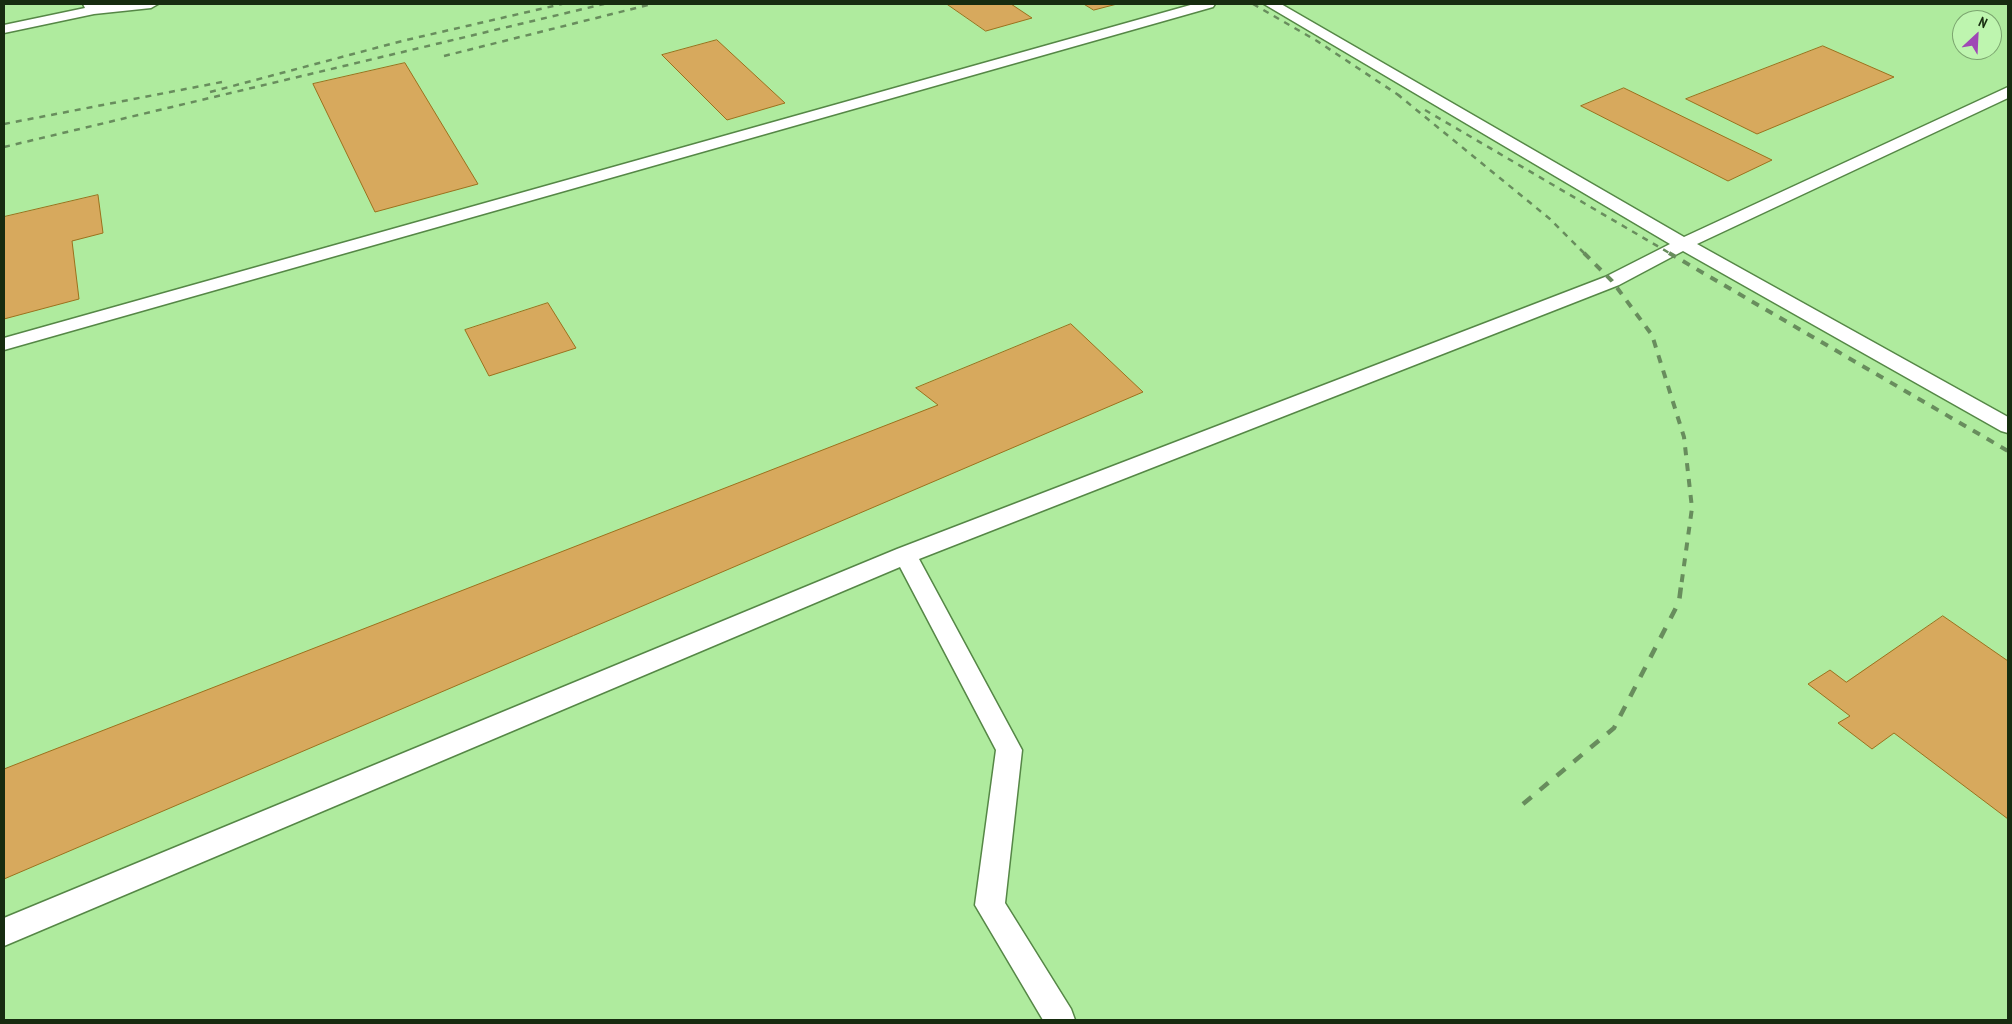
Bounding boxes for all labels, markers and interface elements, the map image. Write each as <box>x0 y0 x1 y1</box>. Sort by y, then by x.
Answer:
north arrow <box>1952 10 2002 60</box>
text: N <box>1976 13 1990 32</box>

